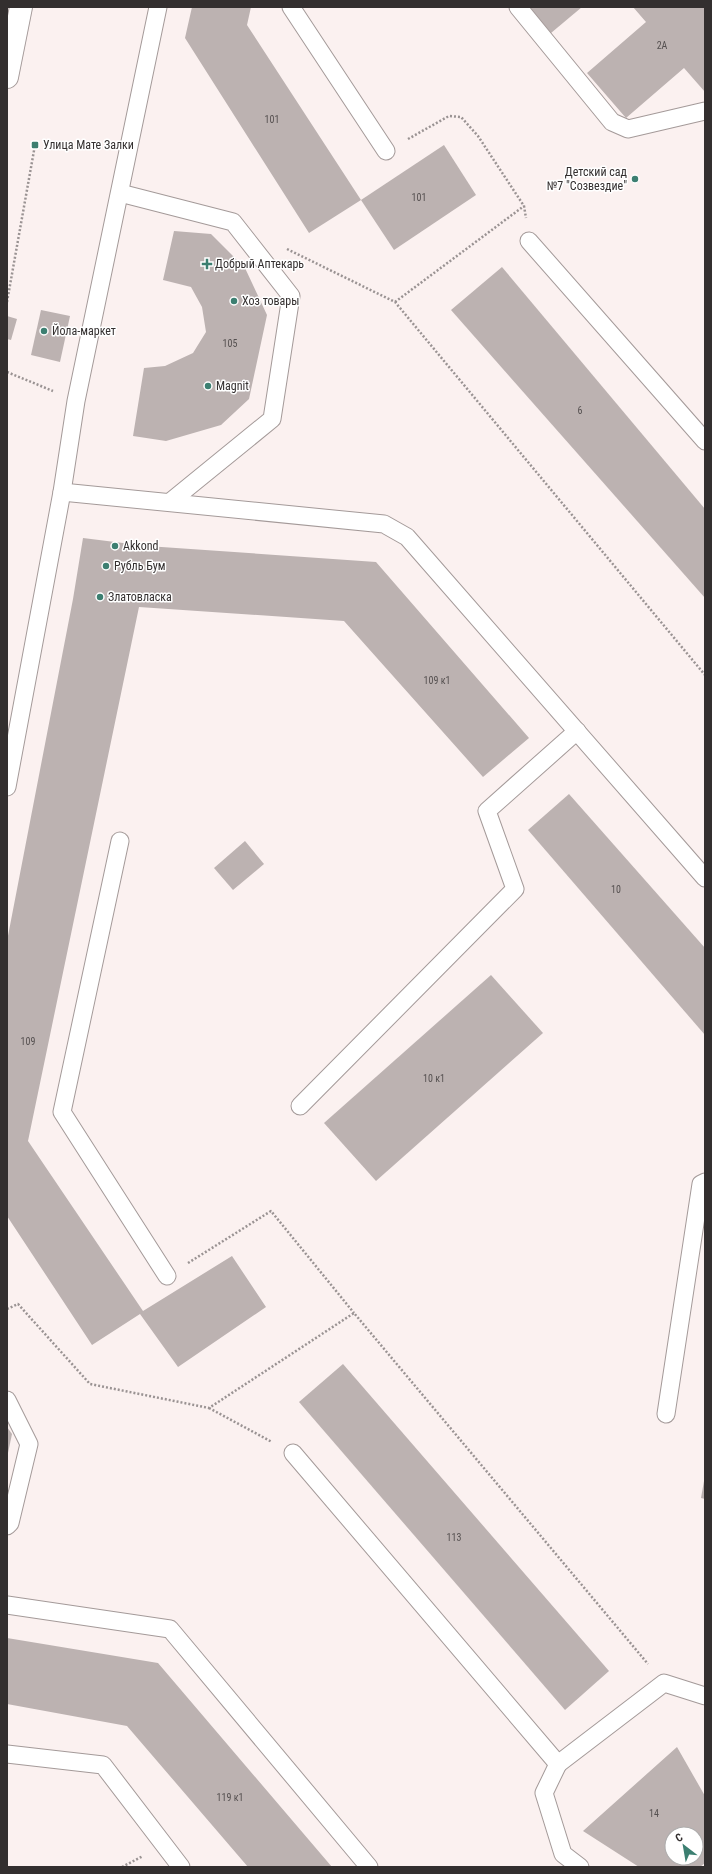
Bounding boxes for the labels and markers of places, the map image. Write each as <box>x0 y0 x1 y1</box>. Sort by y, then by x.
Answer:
place label: Улица Мате Залки <box>43 138 134 152</box>
marker: Улица Мате Залки <box>30 140 40 150</box>
place label: Детский сад №7 "Созвездие" <box>547 165 628 193</box>
marker: Детский сад №7 "Созвездие" <box>630 174 640 184</box>
place label: Добрый Аптекарь <box>215 257 304 271</box>
marker: Добрый Аптекарь <box>202 259 212 269</box>
place label: Хоз товары <box>242 294 299 308</box>
marker: Хоз товары <box>229 296 239 306</box>
place label: Йола-маркет <box>52 323 116 338</box>
marker: Йола-маркет <box>39 326 49 336</box>
place label: Magnit <box>216 379 249 393</box>
marker: Magnit <box>203 381 213 391</box>
place label: Akkond <box>123 539 159 553</box>
marker: Akkond <box>110 541 120 551</box>
place label: Рубль Бум <box>114 559 166 573</box>
marker: Рубль Бум <box>101 561 111 571</box>
place label: Златовласка <box>108 590 172 604</box>
marker: Златовласка <box>95 592 105 602</box>

